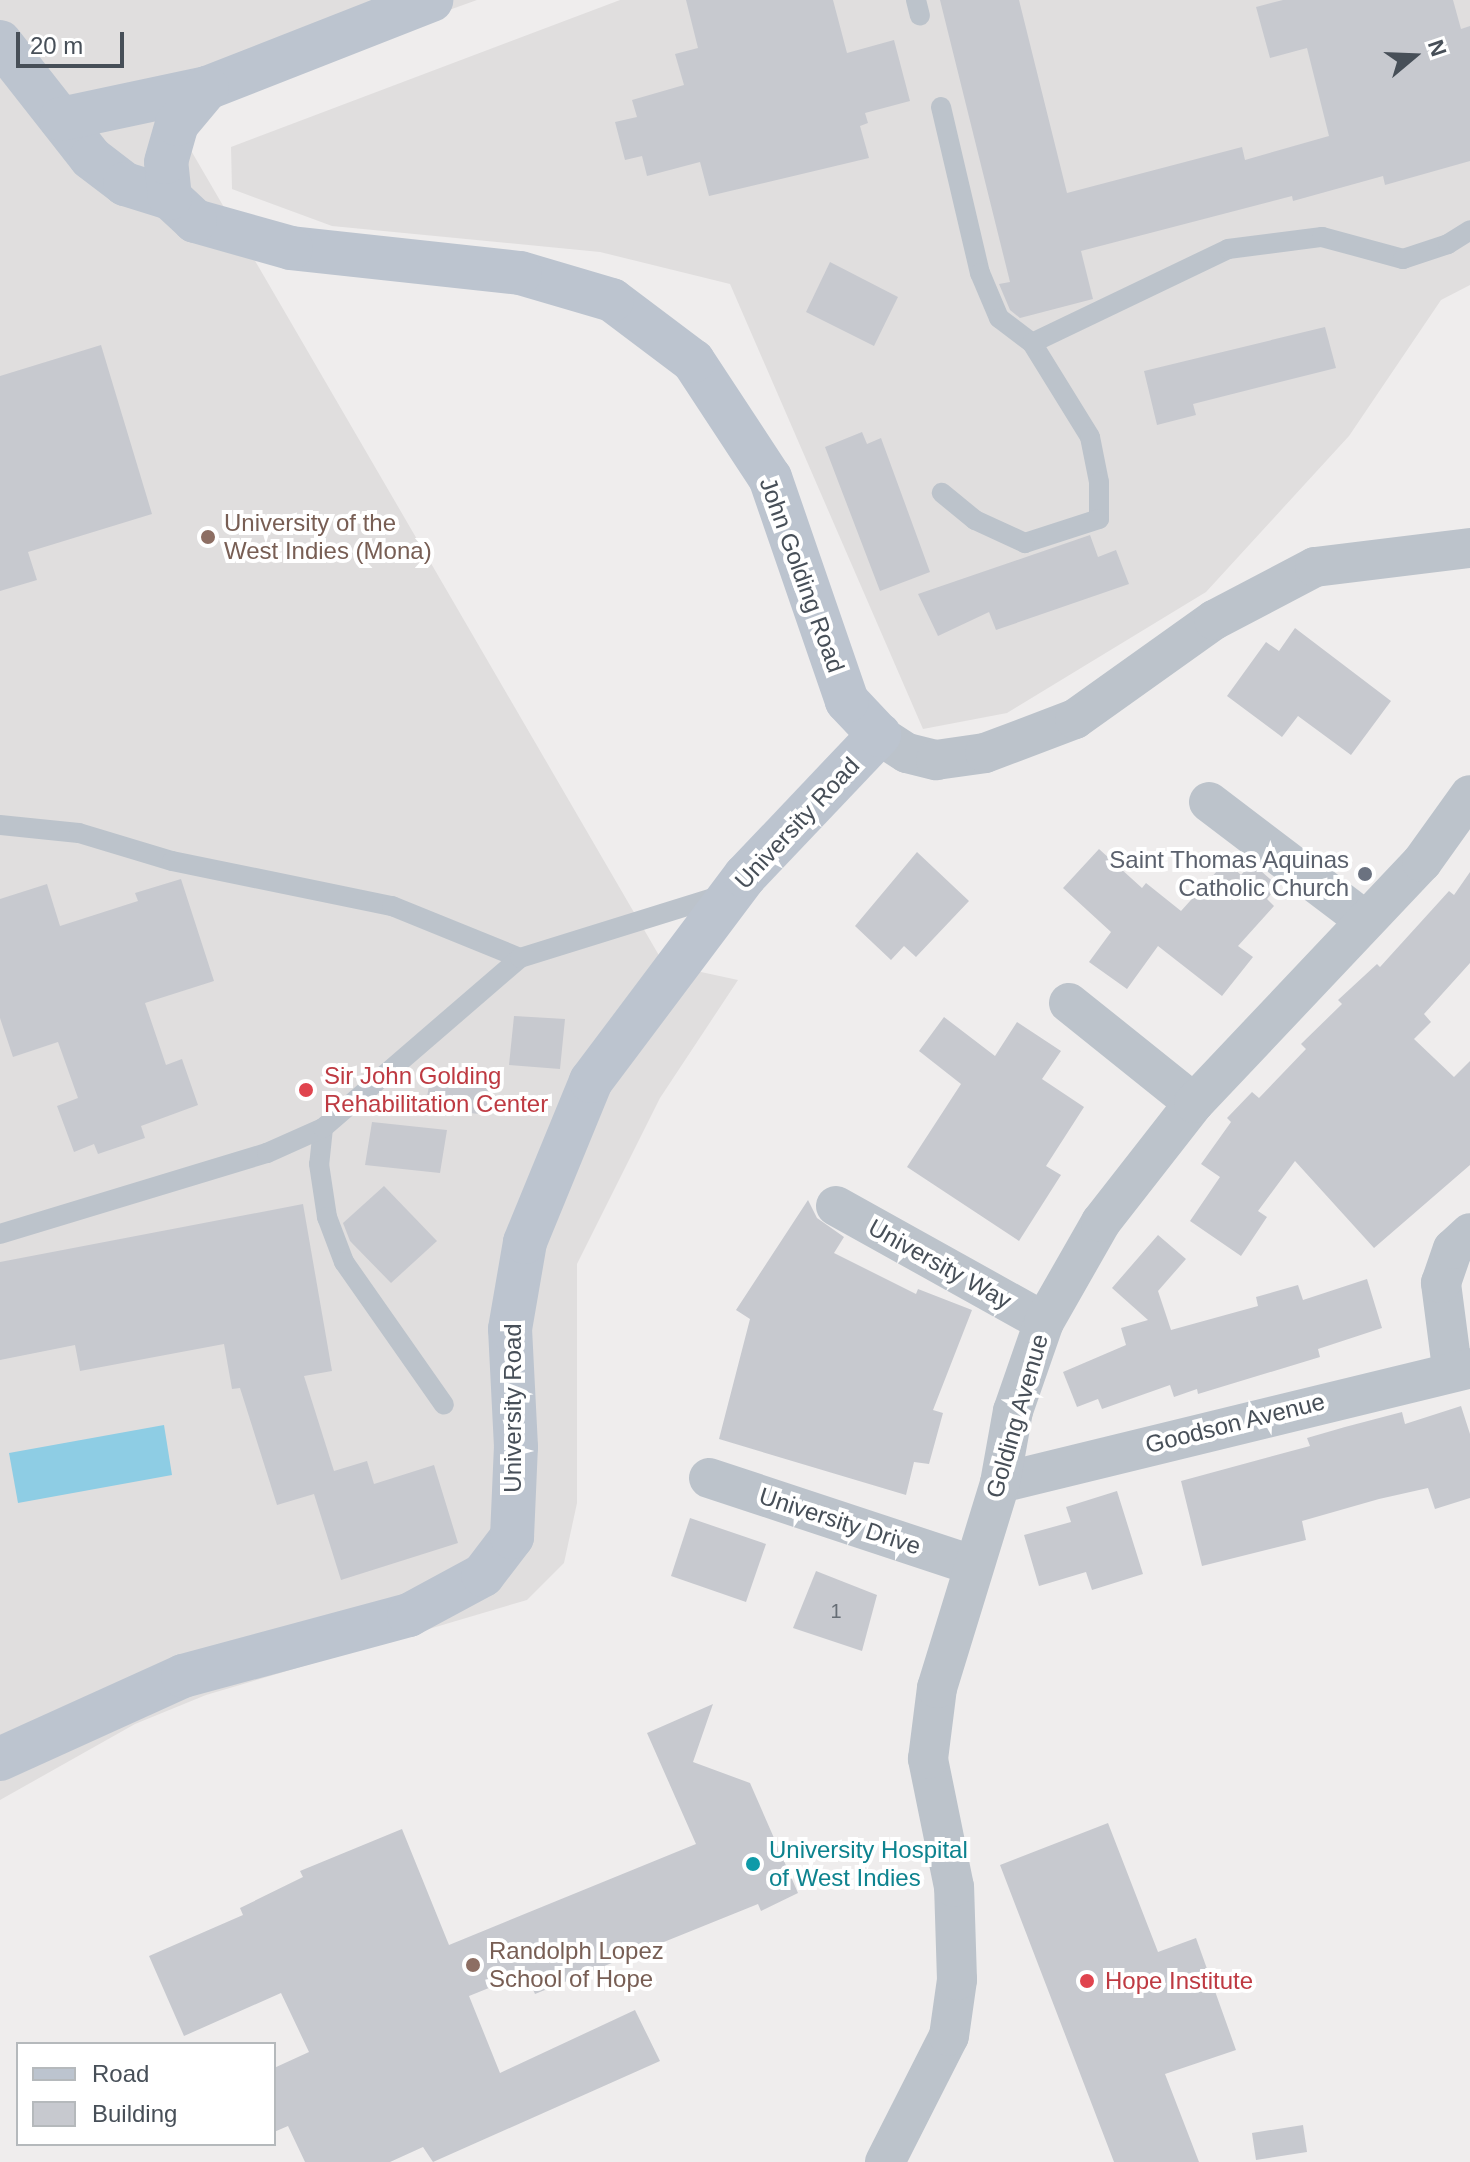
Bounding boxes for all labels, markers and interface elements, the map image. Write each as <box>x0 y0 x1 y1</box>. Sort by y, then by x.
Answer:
scale bar <box>20 16 128 66</box>
north arrow <box>1374 16 1454 96</box>
text: 20 m <box>30 32 83 59</box>
text: N <box>1423 36 1452 60</box>
street label: John Golding Road <box>753 474 851 676</box>
place label: University of the West Indies (Mona) <box>224 509 432 565</box>
marker: University of the West Indies (Mona) <box>199 528 217 546</box>
street label: University Road <box>729 751 865 895</box>
place label: Saint Thomas Aquinas Catholic Church <box>1108 846 1349 902</box>
marker: Saint Thomas Aquinas Catholic Church <box>1356 865 1374 883</box>
place label: Sir John Golding Rehabilitation Center <box>324 1062 548 1118</box>
marker: Sir John Golding Rehabilitation Center <box>295 1079 317 1101</box>
street label: University Way <box>863 1213 1017 1315</box>
street label: University Road <box>499 1323 527 1493</box>
street label: Golding Avenue <box>980 1330 1054 1502</box>
street label: Goodson Avenue <box>1142 1387 1328 1459</box>
street label: University Drive <box>756 1481 924 1561</box>
house number: 1 <box>830 1599 842 1623</box>
place label: University Hospital of West Indies <box>769 1836 968 1892</box>
marker: University Hospital of West Indies <box>744 1855 762 1873</box>
place label: Randolph Lopez School of Hope <box>489 1937 664 1993</box>
marker: Randolph Lopez School of Hope <box>464 1956 482 1974</box>
place label: Hope Institute <box>1105 1967 1253 1995</box>
marker: Hope Institute <box>1076 1970 1098 1992</box>
legend <box>16 2042 276 2146</box>
text: Road <box>92 2060 149 2087</box>
text: Building <box>92 2100 177 2127</box>

